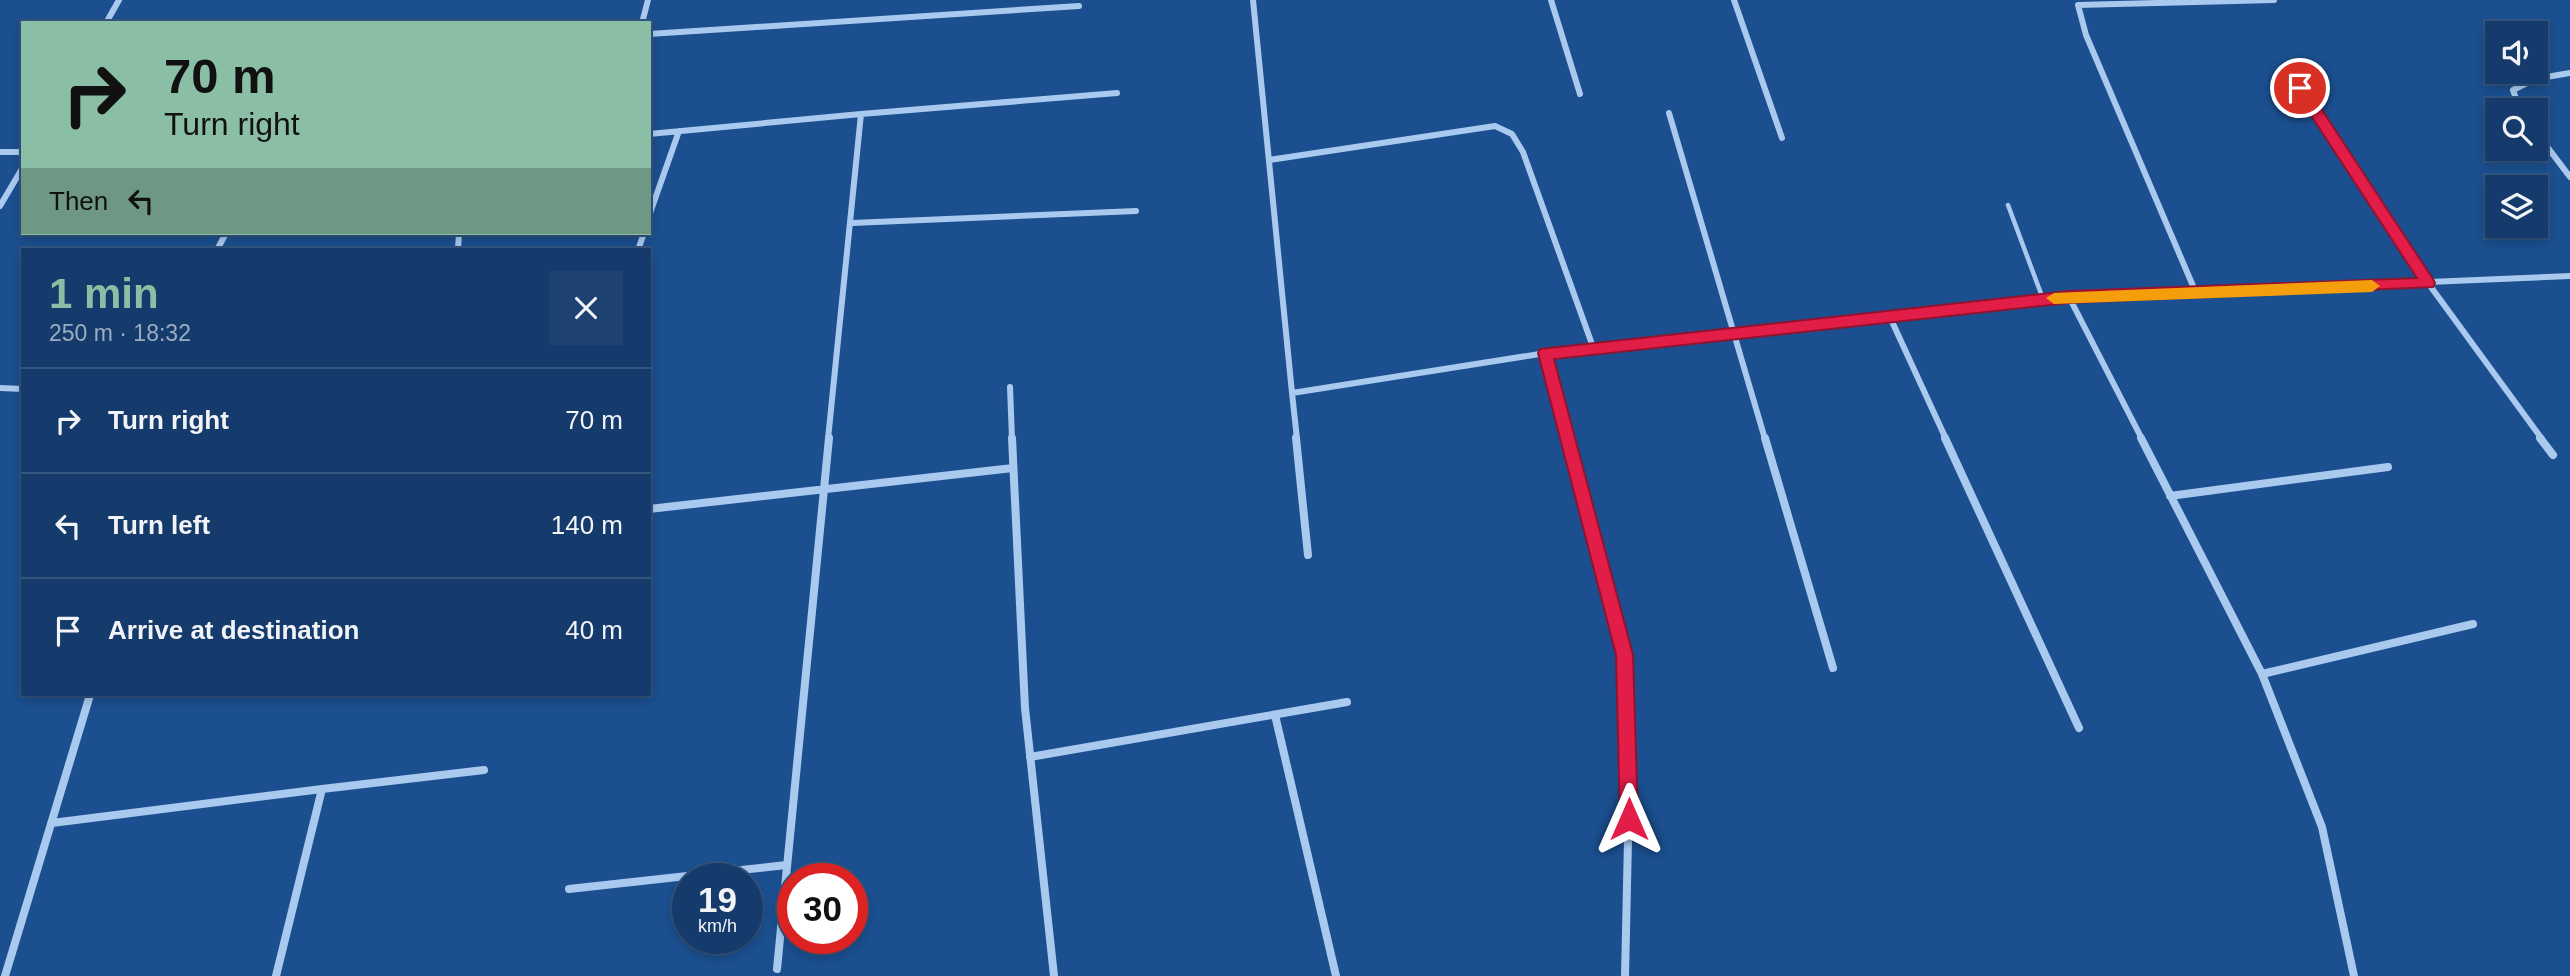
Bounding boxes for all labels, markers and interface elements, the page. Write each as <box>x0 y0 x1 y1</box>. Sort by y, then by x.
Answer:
map controls <box>2485 21 2548 238</box>
button: sound <box>2485 21 2548 84</box>
icon: right <box>49 49 140 140</box>
text: 70 m <box>164 49 276 103</box>
pin <box>2270 58 2330 118</box>
icon: arrive <box>2281 69 2319 107</box>
button: search <box>2485 98 2548 161</box>
text: Turn right <box>164 106 300 142</box>
button: layers <box>2485 175 2548 238</box>
icon: left <box>122 182 160 220</box>
text: Then <box>49 186 108 216</box>
text: 1 min <box>49 270 159 317</box>
button: close <box>549 271 623 345</box>
text: 250 m · 18:32 <box>49 320 191 346</box>
icon: right <box>49 402 87 440</box>
text: Turn right <box>108 405 229 435</box>
text: 70 m <box>565 405 623 435</box>
icon: left <box>49 507 87 545</box>
text: Turn left <box>108 510 210 540</box>
text: 140 m <box>551 510 623 540</box>
icon: arrive <box>49 612 87 650</box>
text: Arrive at destination <box>108 615 359 645</box>
text: 40 m <box>565 615 623 645</box>
position arrow <box>1592 782 1666 856</box>
speed limit sign: 30 <box>777 863 868 954</box>
text: 19 <box>698 880 737 919</box>
text: km/h <box>698 916 737 936</box>

